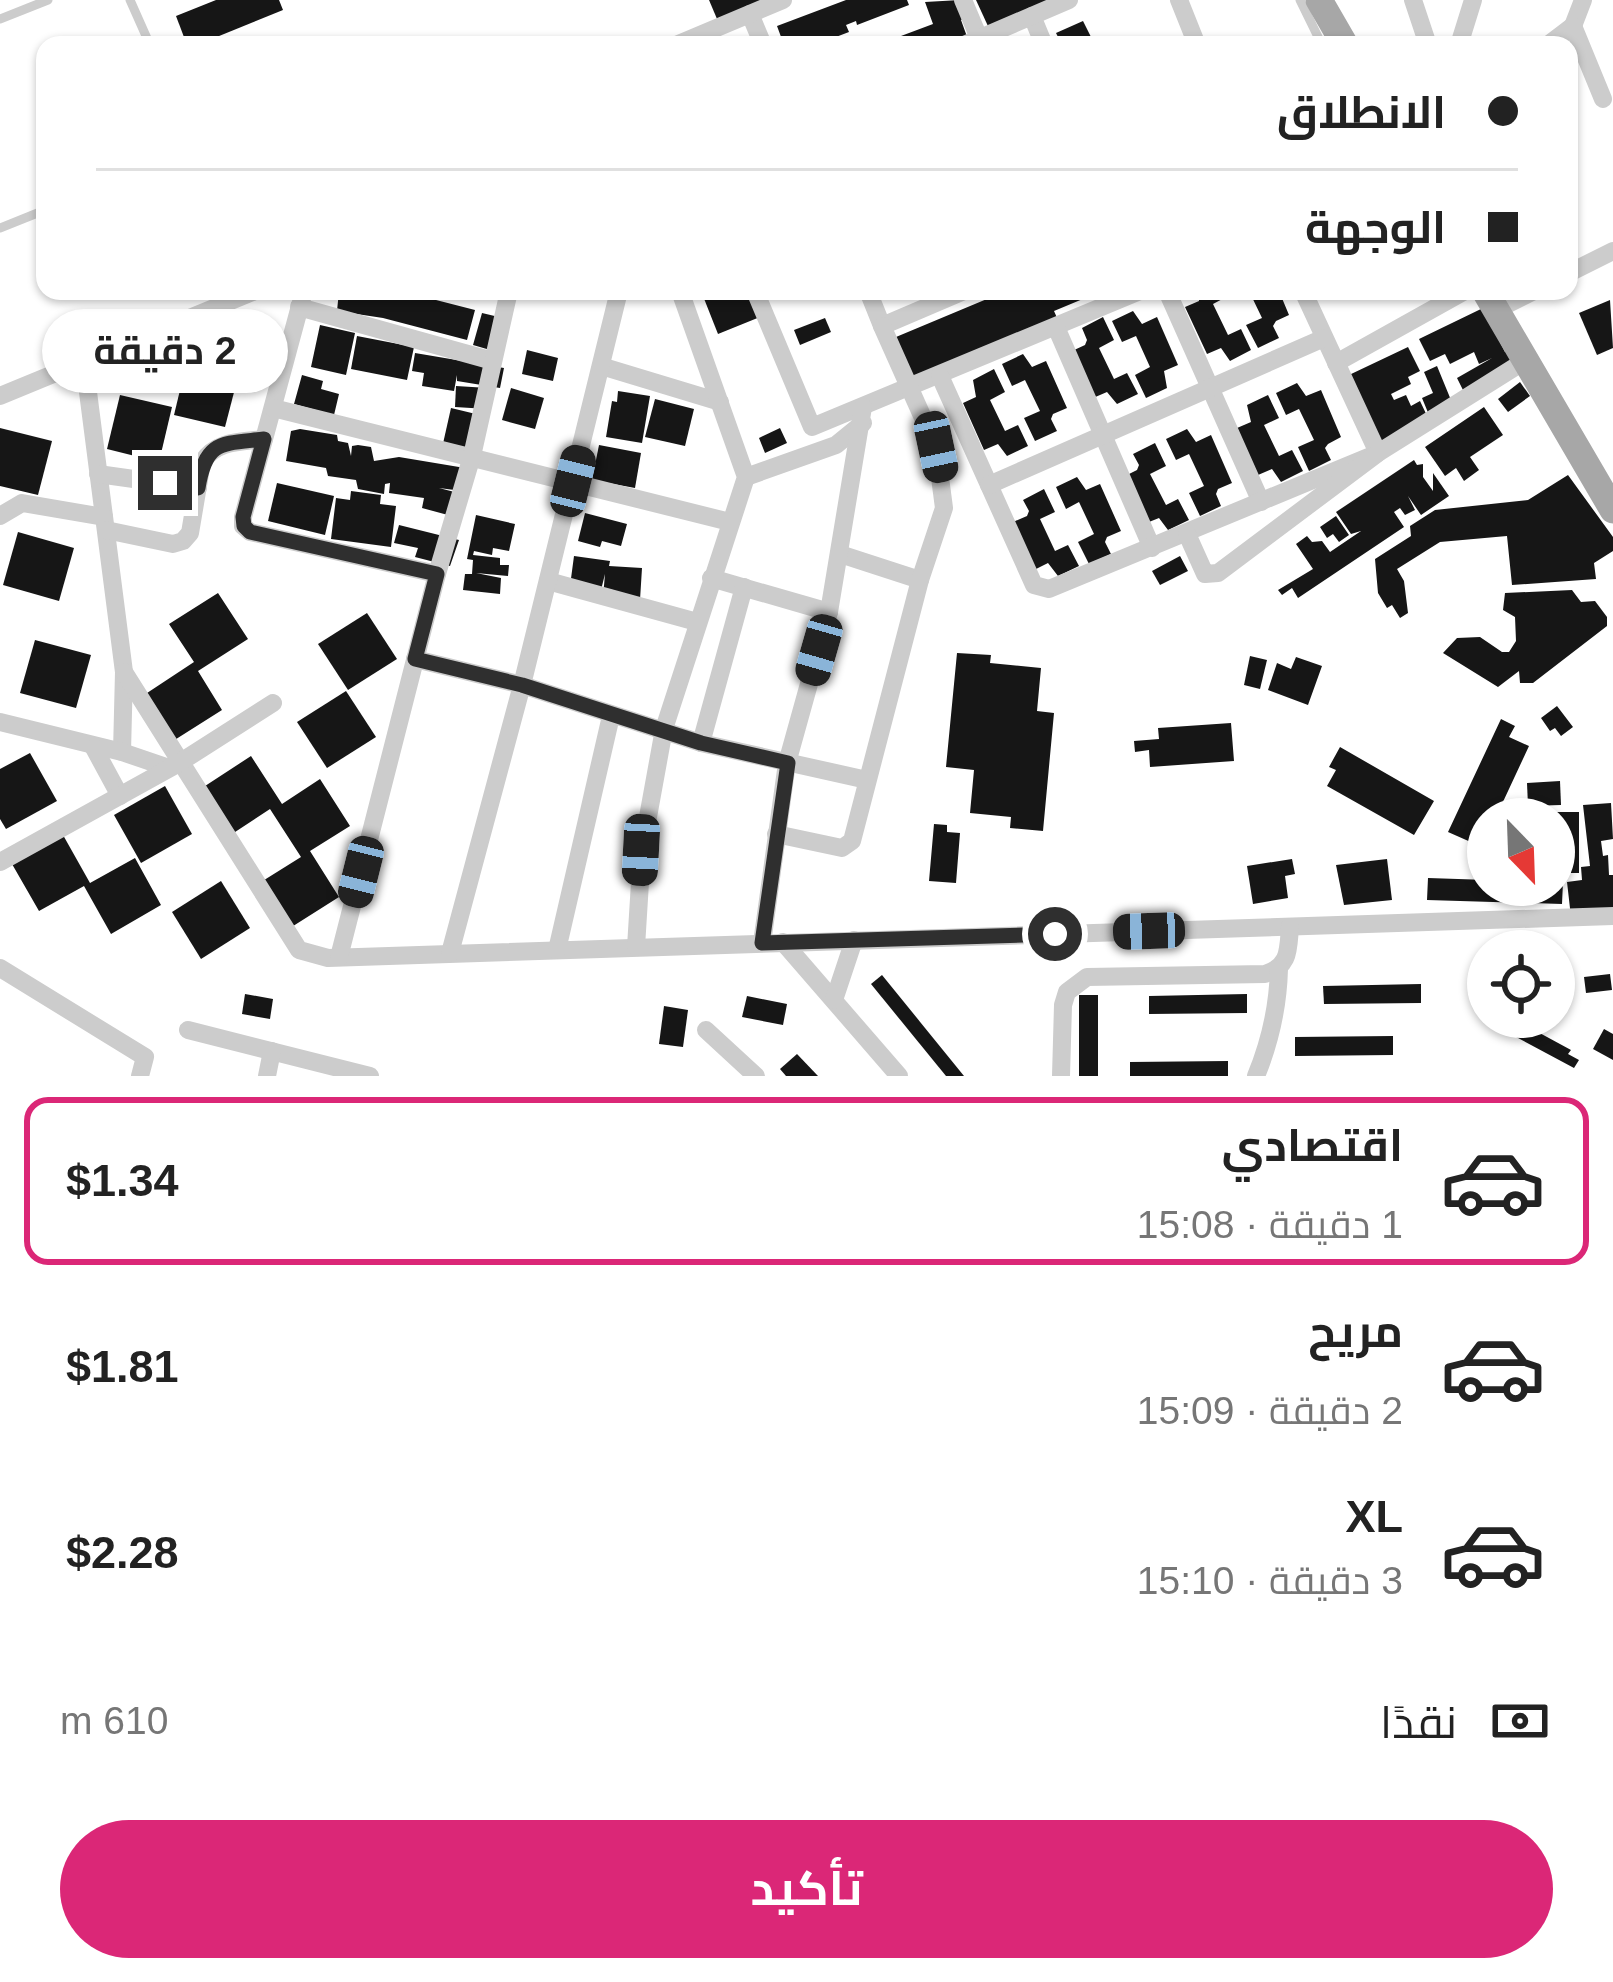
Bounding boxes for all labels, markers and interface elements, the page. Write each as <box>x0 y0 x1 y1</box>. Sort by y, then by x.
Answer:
text: الانطلاق <box>1277 87 1446 138</box>
text: الوجهة <box>1305 202 1446 253</box>
callout: 2 دقيقة <box>42 309 288 393</box>
text: 2 دقيقة <box>94 329 236 372</box>
car <box>911 408 961 486</box>
car <box>547 442 599 520</box>
route end <box>138 456 192 510</box>
car <box>792 610 846 690</box>
north arrow <box>1467 798 1575 906</box>
map controls <box>1467 798 1575 1038</box>
car <box>621 813 661 887</box>
car <box>335 833 387 911</box>
route start <box>1028 907 1082 961</box>
car <box>1112 912 1186 950</box>
button: locate <box>1467 930 1575 1038</box>
text: اقتصادي <box>1222 1120 1403 1171</box>
icon: car <box>1439 1127 1547 1235</box>
text: $1.34 <box>66 1155 179 1206</box>
text: 1 دقيقة · 15:08 <box>1137 1203 1403 1246</box>
text: مريح <box>1308 1306 1403 1357</box>
icon: car <box>1439 1313 1547 1421</box>
text: $1.81 <box>66 1341 179 1392</box>
text: 2 دقيقة · 15:09 <box>1137 1389 1403 1432</box>
text: XL <box>1345 1491 1403 1542</box>
icon: car <box>1439 1499 1547 1607</box>
text: $2.28 <box>66 1527 179 1578</box>
text: 3 دقيقة · 15:10 <box>1137 1559 1403 1602</box>
icon: cash <box>1487 1688 1553 1754</box>
text: نقدًا <box>1380 1697 1457 1748</box>
text: 610 m <box>60 1699 168 1742</box>
button: تأكيد <box>60 1820 1553 1958</box>

